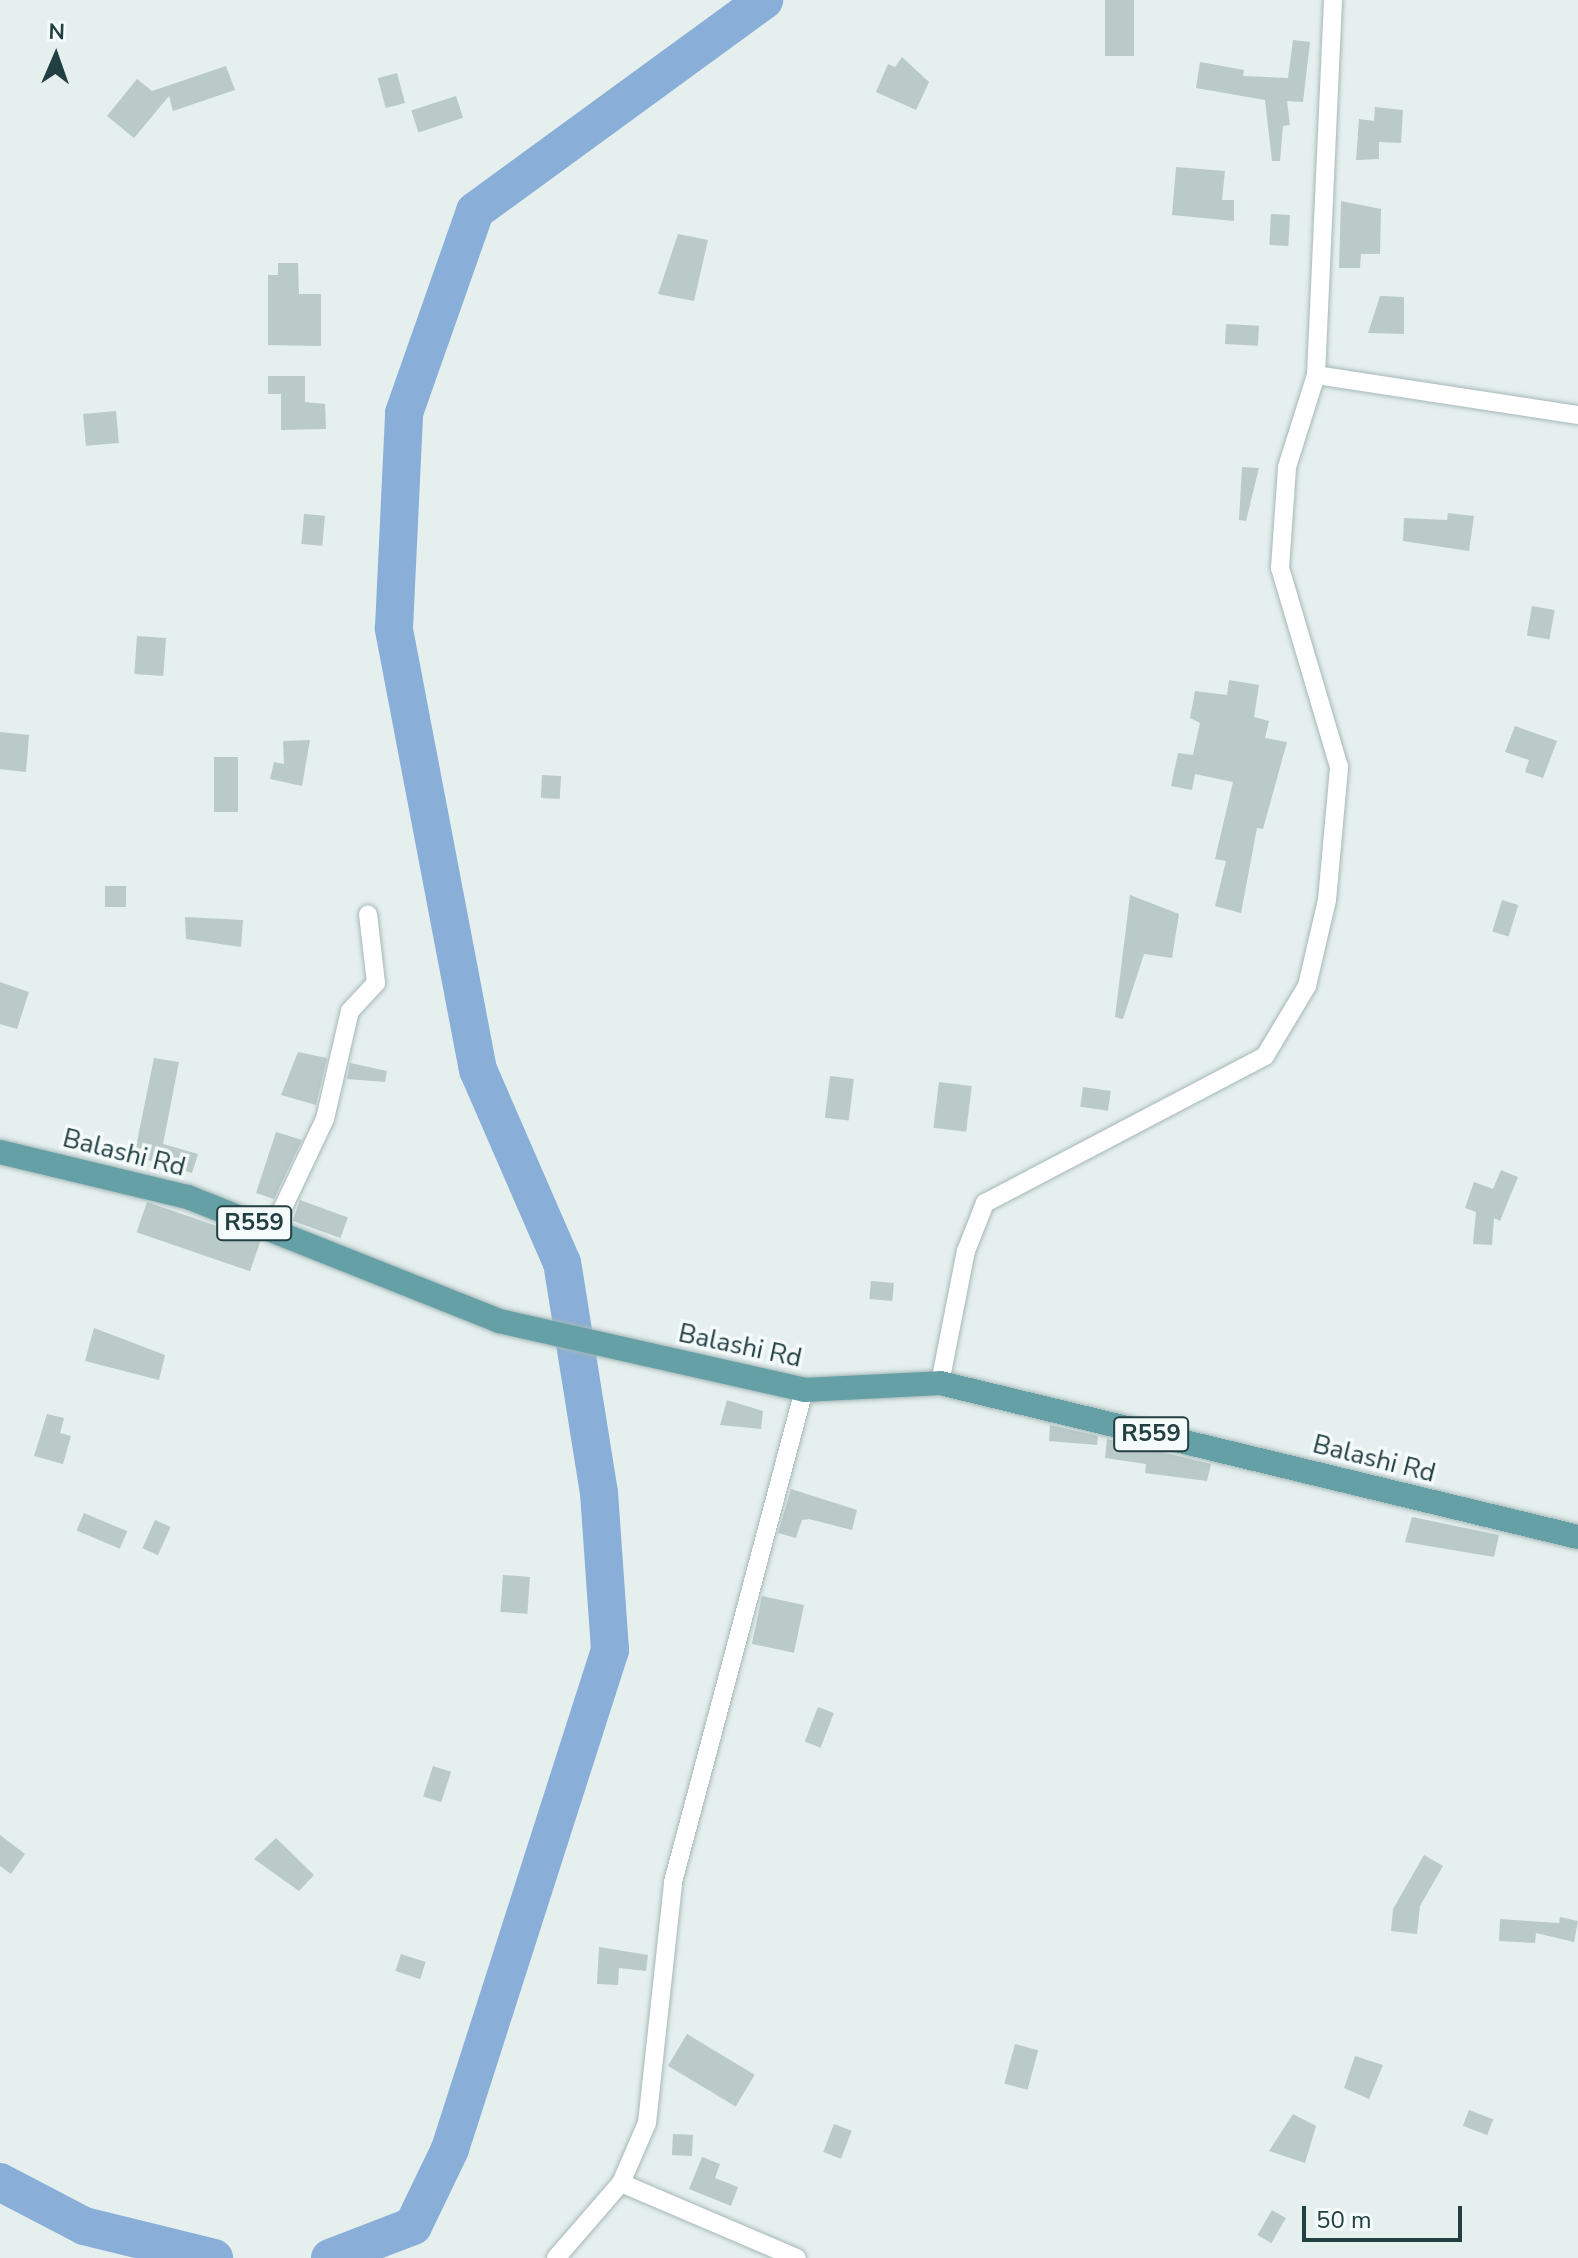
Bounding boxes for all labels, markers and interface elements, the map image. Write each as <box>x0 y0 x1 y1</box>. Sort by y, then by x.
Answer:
north arrow <box>16 16 96 96</box>
text: N <box>48 17 66 47</box>
street label: Balashi Rd <box>60 1123 188 1183</box>
road number: R559 <box>216 1203 292 1243</box>
street label: Balashi Rd <box>676 1318 804 1374</box>
road number: R559 <box>1113 1414 1189 1454</box>
street label: Balashi Rd <box>1310 1429 1438 1489</box>
scale bar <box>1306 2190 1466 2240</box>
text: 50 m <box>1316 2204 1372 2236</box>

